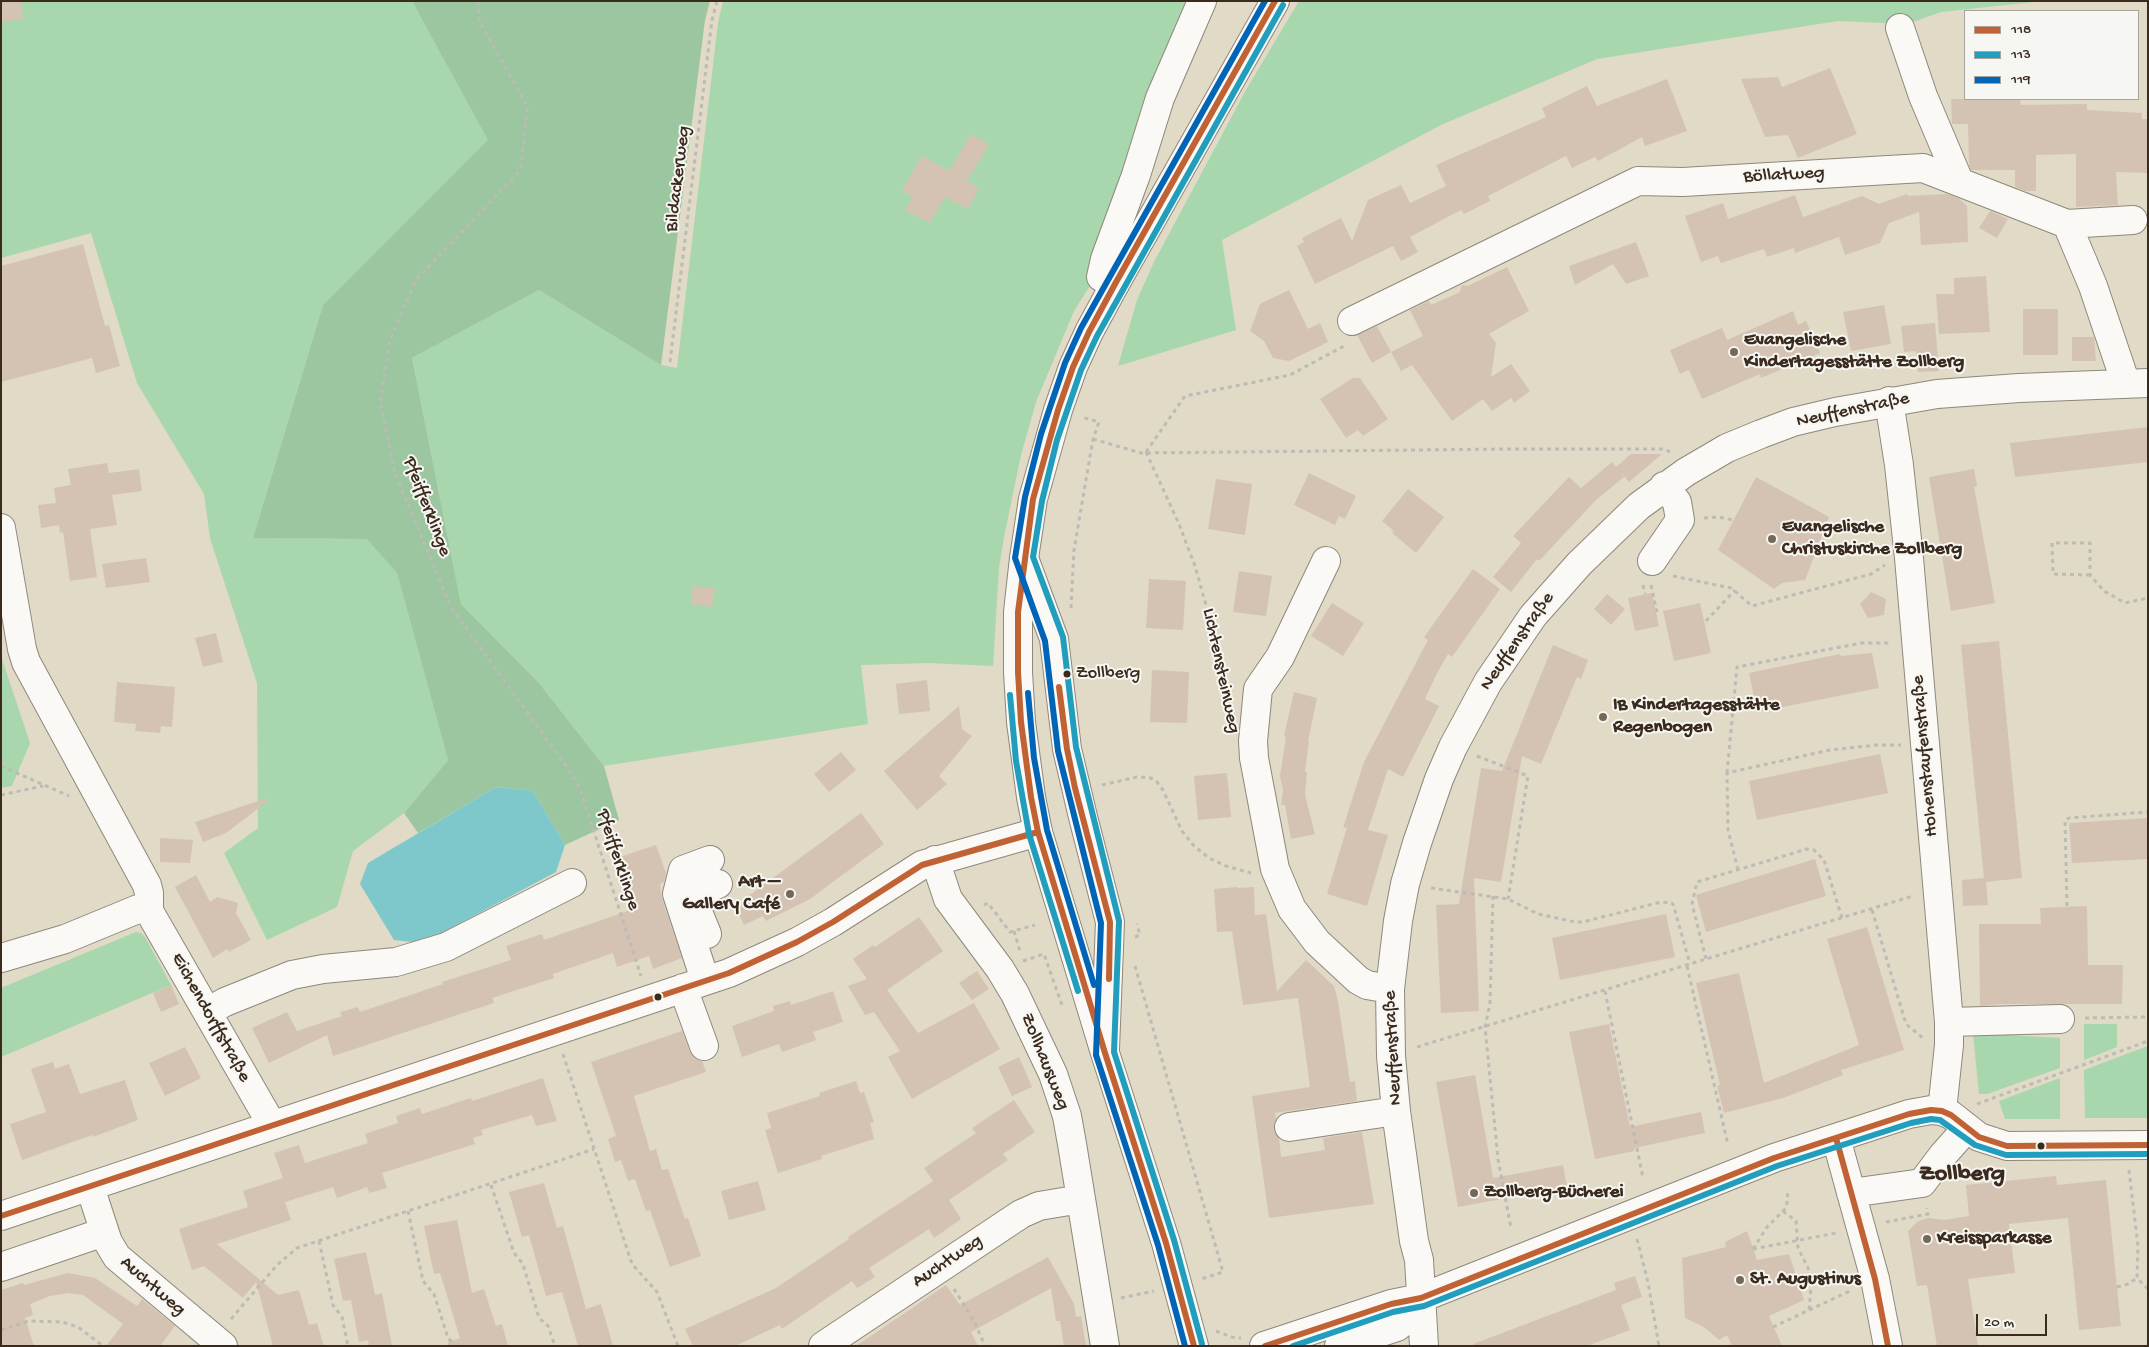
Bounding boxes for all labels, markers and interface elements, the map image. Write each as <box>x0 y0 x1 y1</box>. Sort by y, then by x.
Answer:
legend <box>1964 10 2139 100</box>
text: 118 <box>2011 21 2031 39</box>
text: 113 <box>2011 46 2031 64</box>
text: 119 <box>2011 71 2031 89</box>
street label: Bildackerweg <box>661 125 697 233</box>
street label: Böllatweg <box>1743 162 1825 190</box>
place label: Evangelische Kindertagesstätte Zollberg <box>1744 330 1964 374</box>
marker: Evangelische Kindertagesstätte Zollberg <box>1728 346 1740 358</box>
street label: Neuffenstraße <box>1794 388 1912 434</box>
street label: Pfeifferklinge <box>397 454 455 560</box>
place label: Evangelische Christuskirche Zollberg <box>1782 517 1962 561</box>
marker: Evangelische Christuskirche Zollberg <box>1766 533 1778 545</box>
street label: Neuffenstraße <box>1476 588 1560 696</box>
street label: Lichtensteinweg <box>1196 606 1244 736</box>
place label: Zollberg <box>1076 663 1140 685</box>
marker: Zollberg <box>1062 669 1072 679</box>
street label: Hohenstaufenstraße <box>1908 674 1944 838</box>
place label: IB Kindertagesstätte Regenbogen <box>1613 695 1780 739</box>
marker: IB Kindertagesstätte Regenbogen <box>1597 711 1609 723</box>
street label: Pfeifferklinge <box>590 807 644 913</box>
place label: Art – Gallery Café <box>682 872 780 916</box>
marker: Art – Gallery Café <box>784 888 796 900</box>
street label: Eichendorffstraße <box>165 949 255 1087</box>
street label: Neuffenstraße <box>1380 990 1408 1106</box>
unlabelled marker <box>653 992 663 1002</box>
street label: Zollhausweg <box>1014 1010 1074 1114</box>
unlabelled marker <box>2036 1141 2046 1151</box>
district label: Zollberg <box>1919 1161 2005 1189</box>
place label: Zollberg-Bücherei <box>1484 1182 1624 1204</box>
marker: Zollberg-Bücherei <box>1468 1187 1480 1199</box>
place label: Kreissparkasse <box>1937 1228 2052 1250</box>
street label: Auchtweg <box>909 1230 987 1294</box>
marker: Kreissparkasse <box>1921 1233 1933 1245</box>
street label: Auchtweg <box>114 1252 190 1322</box>
place label: St. Augustinus <box>1750 1269 1861 1291</box>
marker: St. Augustinus <box>1734 1274 1746 1286</box>
scale bar <box>1979 1304 2050 1336</box>
text: 20 m <box>1984 1314 2014 1332</box>

